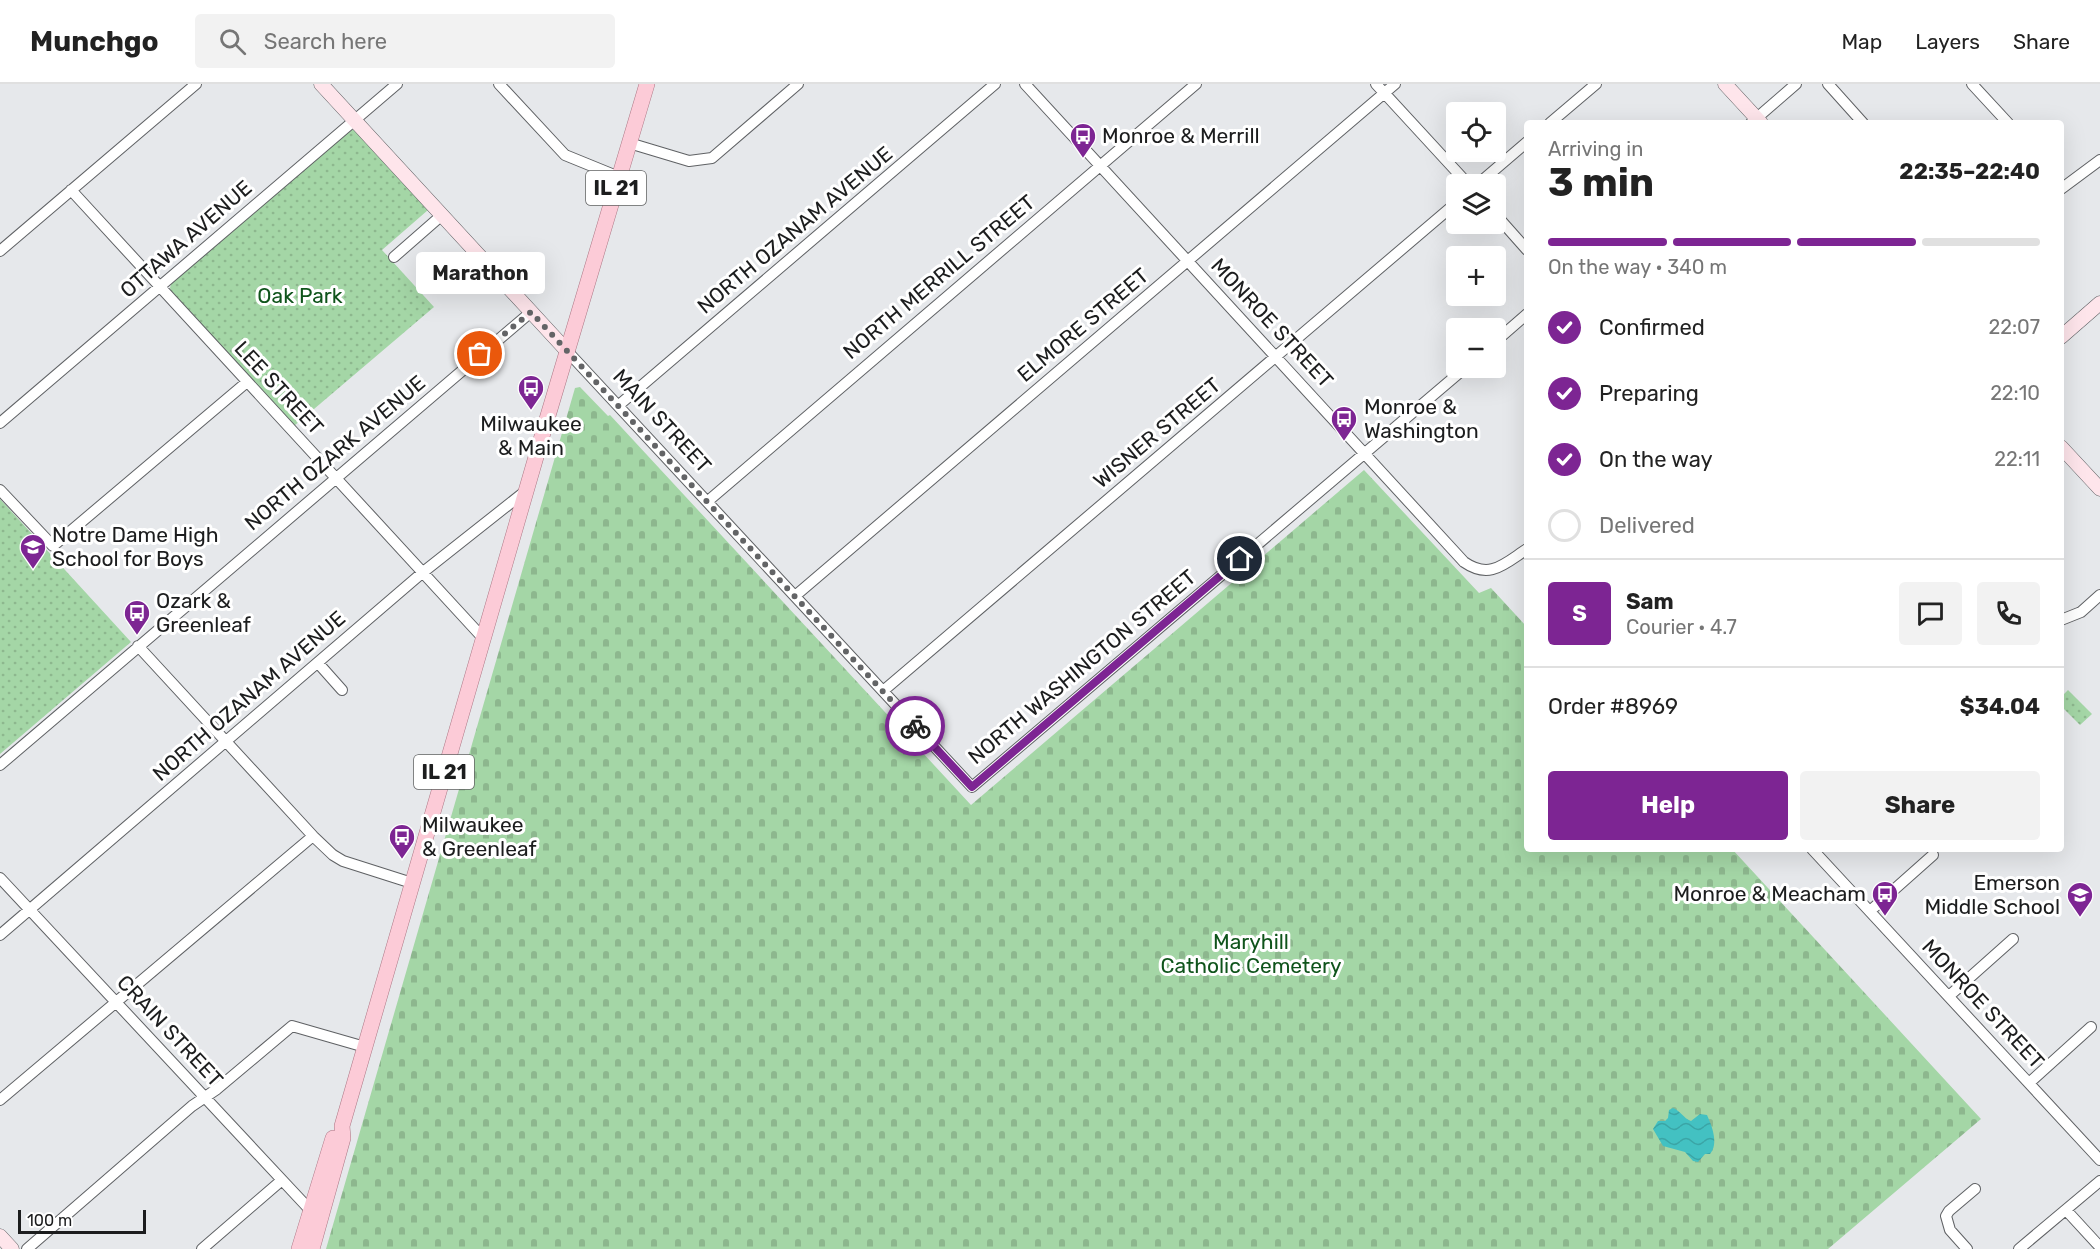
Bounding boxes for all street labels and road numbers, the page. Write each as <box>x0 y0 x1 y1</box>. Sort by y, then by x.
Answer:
street label: NORTH OZANAM AVENUE <box>692 141 897 319</box>
road number: IL 21 <box>586 171 646 205</box>
street label: OTTAWA AVENUE <box>115 175 257 303</box>
street label: NORTH MERRILL STREET <box>838 189 1039 364</box>
street label: MONROE STREET <box>1206 253 1339 393</box>
street label: ELMORE STREET <box>1012 262 1153 387</box>
street label: LEE STREET <box>230 336 329 440</box>
street label: MAIN STREET <box>608 364 717 478</box>
street label: NORTH OZARK AVENUE <box>239 370 430 535</box>
street label: WISNER STREET <box>1088 372 1225 493</box>
street label: NORTH WASHINGTON STREET <box>963 564 1200 769</box>
street label: NORTH OZANAM AVENUE <box>147 605 350 786</box>
road number: IL 21 <box>414 755 474 789</box>
street label: MONROE STREET <box>1917 934 2050 1074</box>
street label: CRAIN STREET <box>112 970 229 1092</box>

